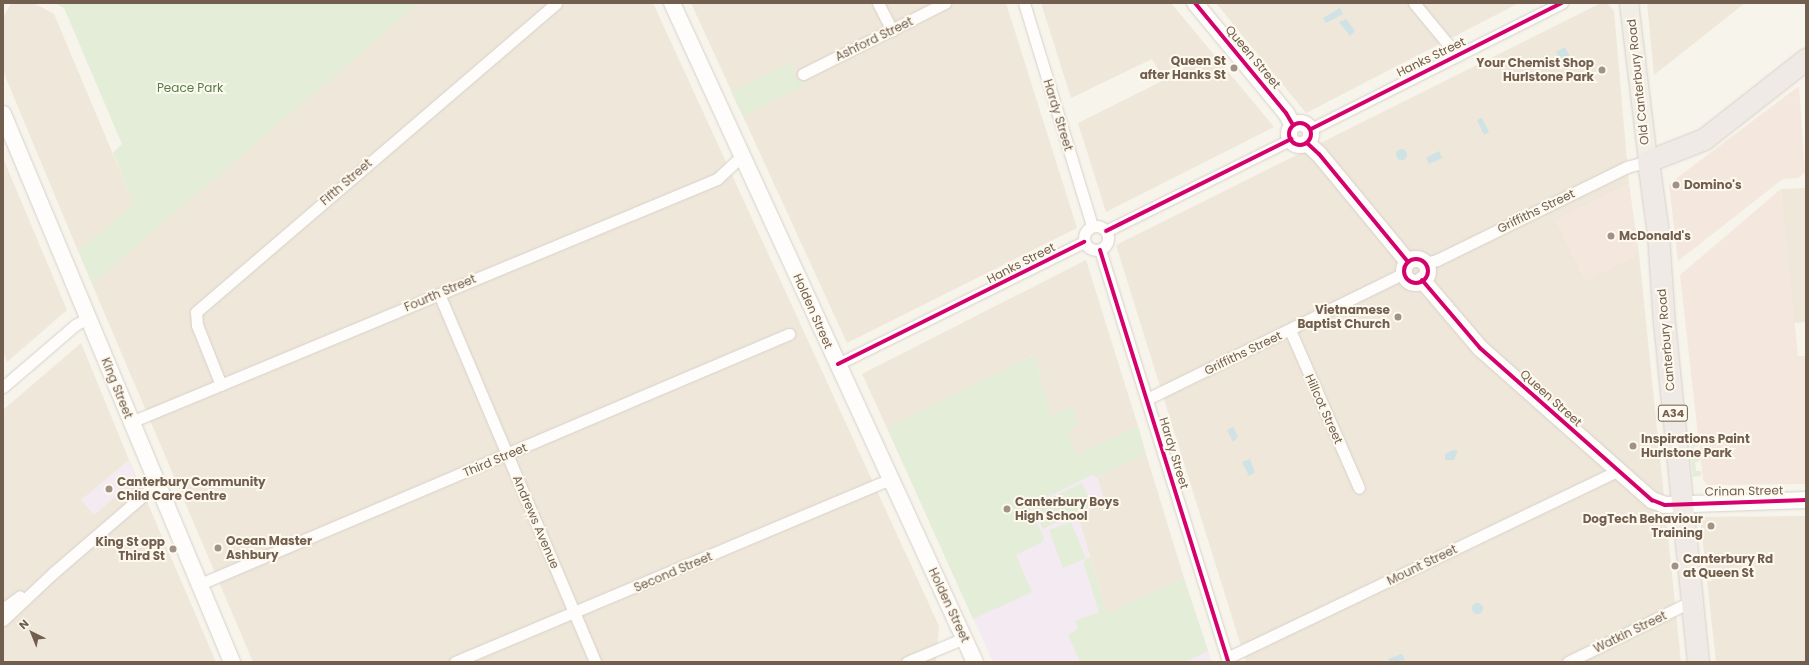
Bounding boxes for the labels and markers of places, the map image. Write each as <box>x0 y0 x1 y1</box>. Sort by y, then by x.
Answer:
place label: Queen St after Hanks St <box>1140 54 1226 82</box>
place label: Your Chemist Shop Hurlstone Park <box>1476 56 1594 84</box>
marker: Queen St after Hanks St <box>1229 63 1239 73</box>
marker: Your Chemist Shop Hurlstone Park <box>1597 65 1607 75</box>
place label: Domino's <box>1684 178 1742 192</box>
marker: Domino's <box>1671 180 1681 190</box>
place label: McDonald's <box>1619 229 1691 243</box>
marker: McDonald's <box>1606 231 1616 241</box>
place label: Vietnamese Baptist Church <box>1297 303 1390 331</box>
marker: Vietnamese Baptist Church <box>1393 312 1403 322</box>
place label: Inspirations Paint Hurlstone Park <box>1641 432 1750 460</box>
marker: Inspirations Paint Hurlstone Park <box>1628 441 1638 451</box>
place label: Canterbury Community Child Care Centre <box>117 475 266 503</box>
marker: Canterbury Community Child Care Centre <box>104 484 114 494</box>
place label: Canterbury Boys High School <box>1015 495 1119 523</box>
marker: Canterbury Boys High School <box>1002 504 1012 514</box>
place label: DogTech Behaviour Training <box>1583 512 1703 540</box>
marker: DogTech Behaviour Training <box>1706 521 1716 531</box>
place label: Ocean Master Ashbury <box>226 534 312 562</box>
place label: King St opp Third St <box>96 535 165 563</box>
marker: Ocean Master Ashbury <box>213 543 223 553</box>
marker: King St opp Third St <box>168 544 178 554</box>
place label: Canterbury Rd at Queen St <box>1683 552 1773 580</box>
marker: Canterbury Rd at Queen St <box>1670 561 1680 571</box>

